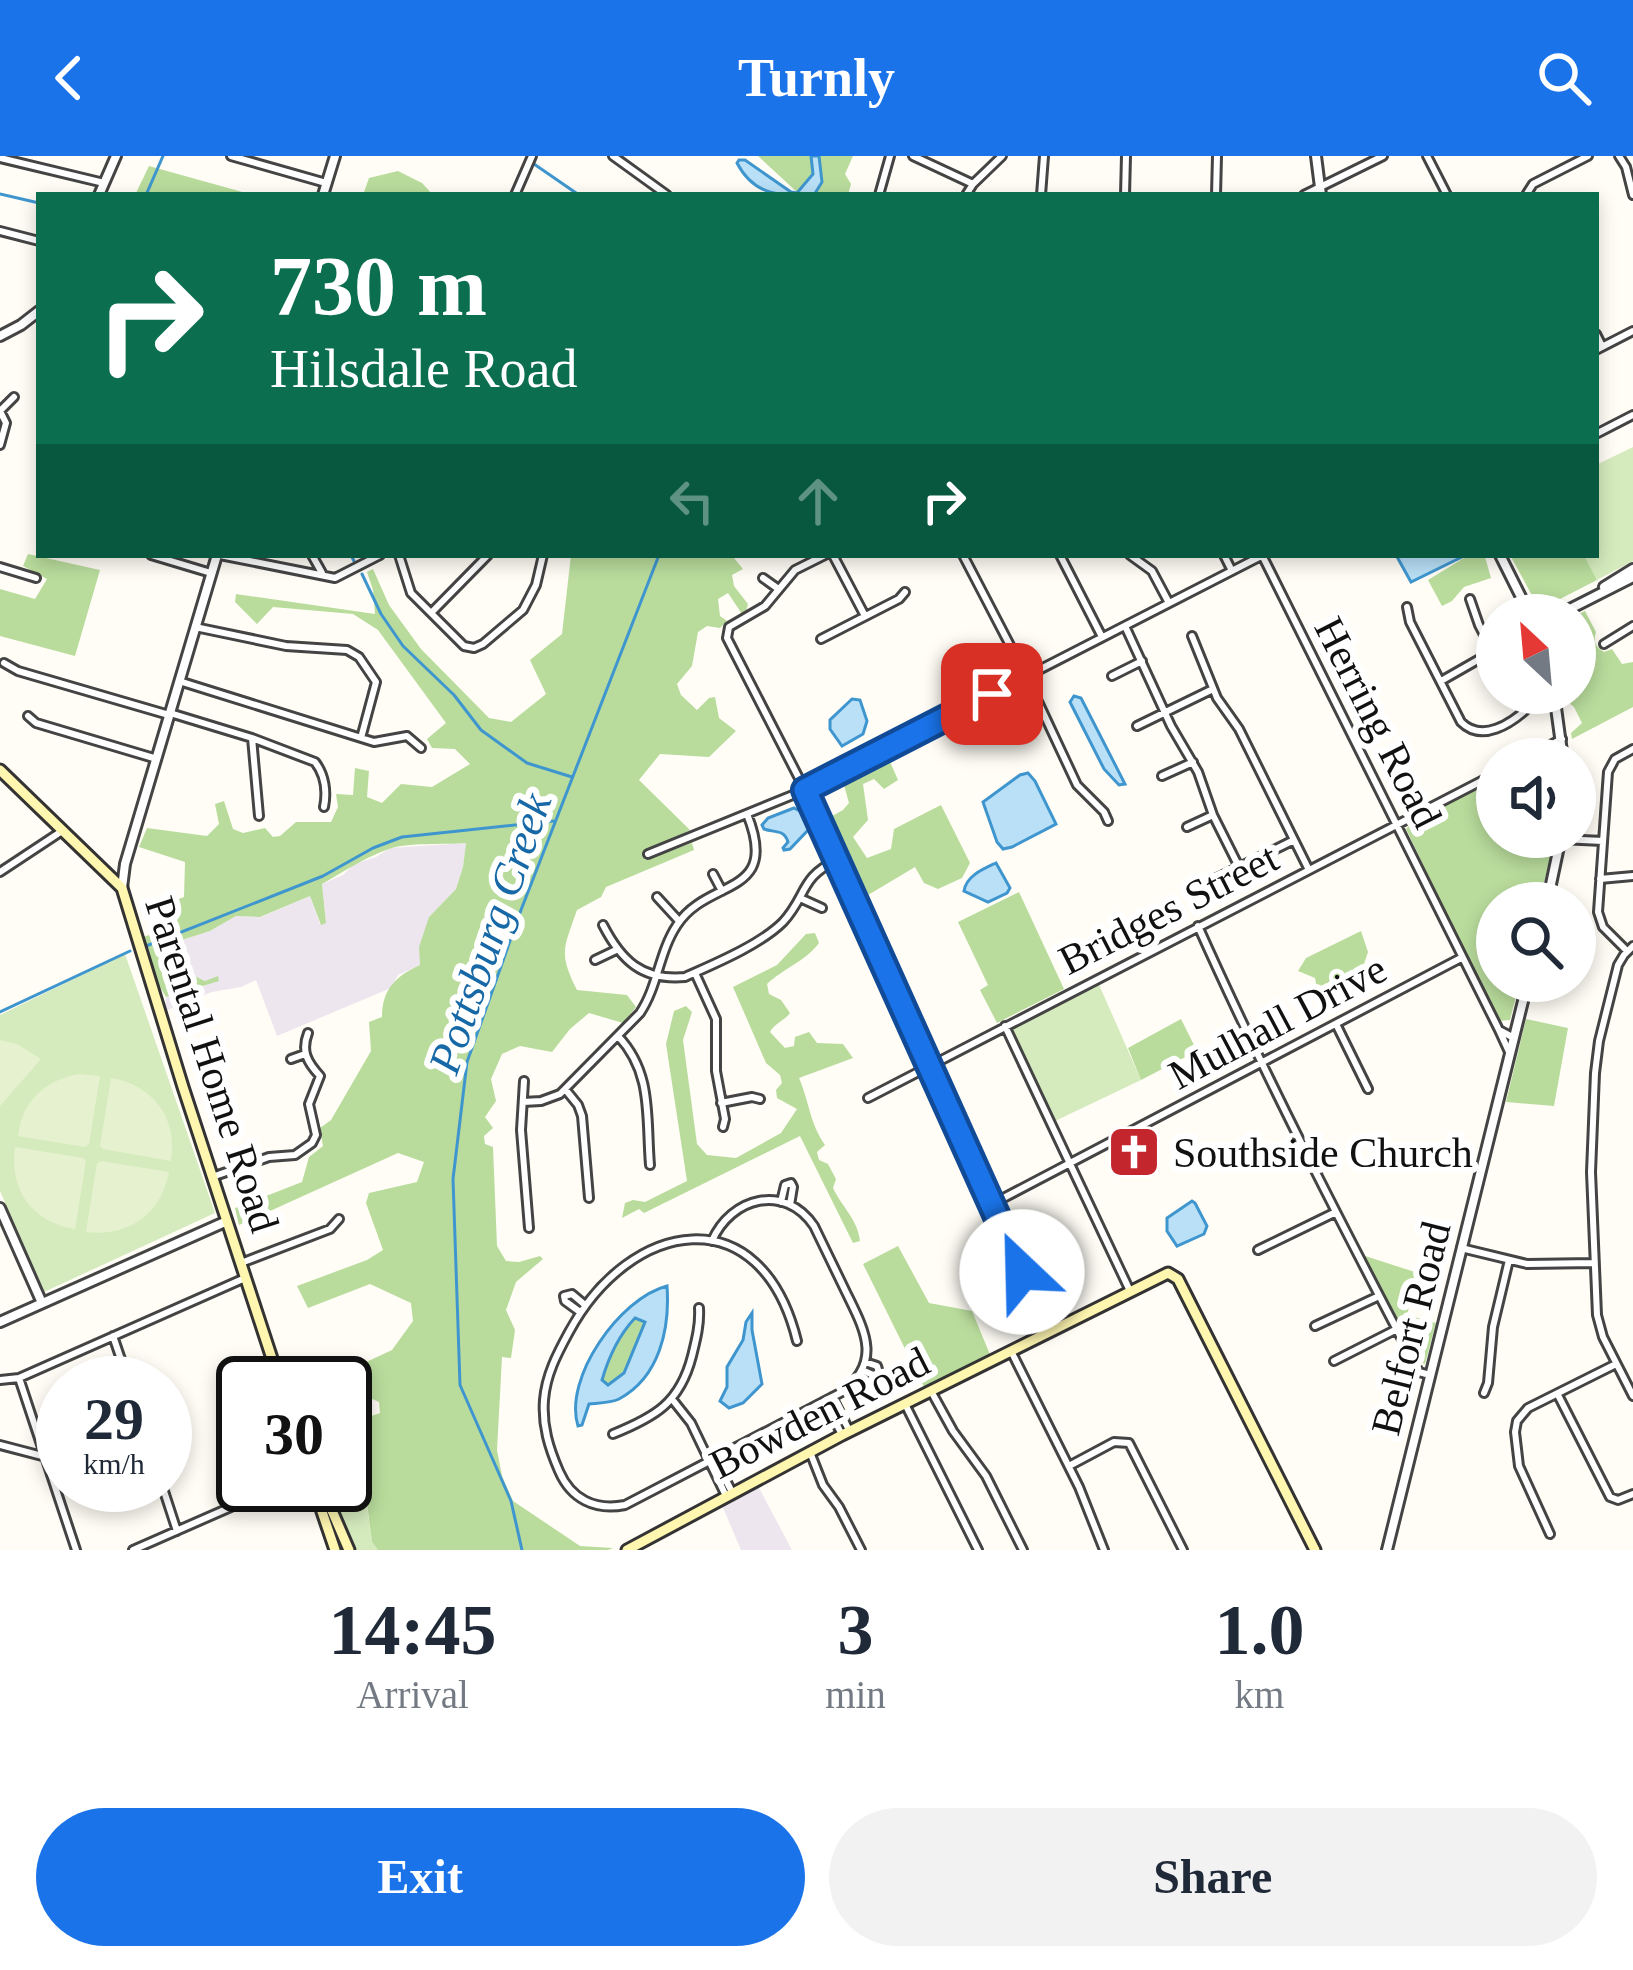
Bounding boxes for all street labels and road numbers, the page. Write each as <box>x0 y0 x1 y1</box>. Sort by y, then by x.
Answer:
street label: Herring Road <box>1305 610 1451 835</box>
street label: Bridges Street <box>1051 834 1286 984</box>
street label: Parental Home Road <box>136 891 288 1238</box>
street label: Mulhall Drive <box>1161 945 1394 1098</box>
street label: Belfort Road <box>1362 1217 1460 1440</box>
street label: Bowden Road <box>702 1338 936 1488</box>

